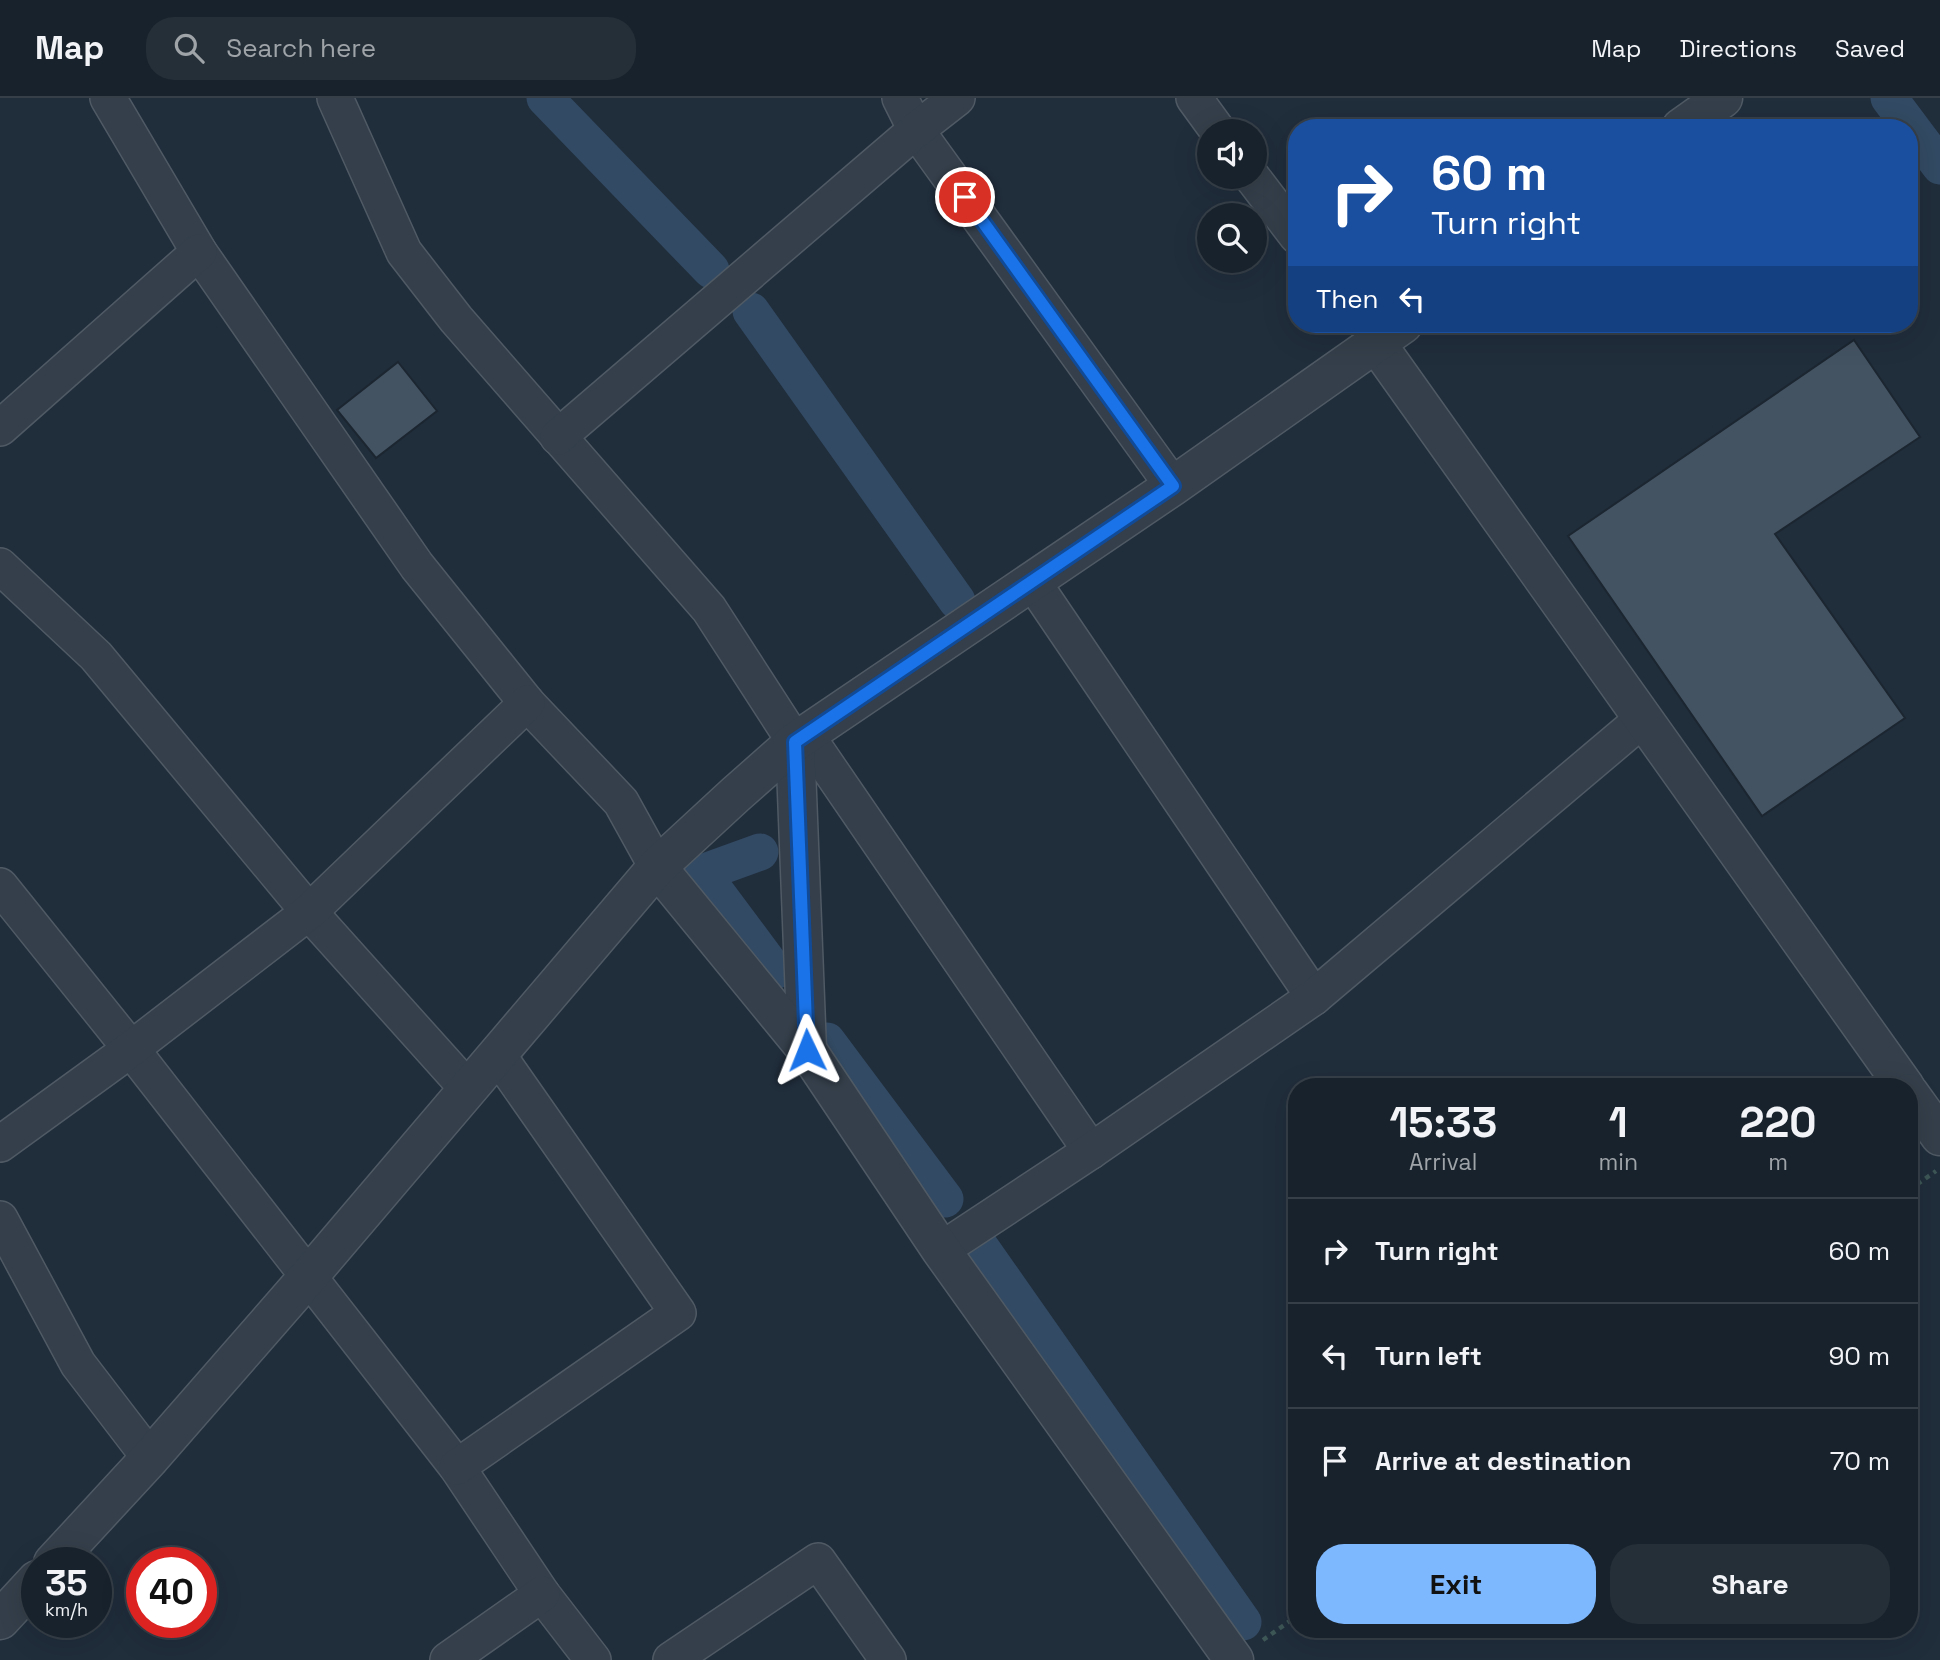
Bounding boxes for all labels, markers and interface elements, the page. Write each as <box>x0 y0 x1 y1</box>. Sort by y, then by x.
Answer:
search box <box>146 17 636 80</box>
text: Map <box>35 27 104 69</box>
icon: search <box>170 29 208 67</box>
text: Search here <box>226 31 376 65</box>
text: Map <box>1591 33 1641 64</box>
text: Directions <box>1679 33 1797 64</box>
text: Saved <box>1835 33 1905 64</box>
map controls <box>1197 119 1267 273</box>
button: sound <box>1197 119 1267 189</box>
text: 60 m <box>1431 142 1547 204</box>
icon: right <box>1316 147 1407 238</box>
pin <box>935 167 995 227</box>
icon: arrive <box>946 178 984 216</box>
button: search <box>1197 203 1267 273</box>
text: Turn right <box>1431 203 1581 243</box>
icon: left <box>1393 280 1431 318</box>
text: Then <box>1316 282 1379 316</box>
position arrow <box>770 1013 844 1087</box>
text: 15:33 <box>1389 1096 1497 1149</box>
text: 1 <box>1609 1096 1628 1149</box>
text: 220 <box>1739 1096 1817 1149</box>
text: Arrival <box>1409 1147 1477 1177</box>
text: min <box>1599 1147 1638 1177</box>
text: m <box>1768 1147 1788 1177</box>
icon: right <box>1316 1232 1354 1270</box>
text: Turn right <box>1375 1234 1499 1268</box>
text: 60 m <box>1828 1234 1890 1268</box>
icon: left <box>1316 1337 1354 1375</box>
text: Turn left <box>1375 1339 1482 1373</box>
text: 90 m <box>1828 1339 1890 1373</box>
icon: arrive <box>1316 1442 1354 1480</box>
text: Arrive at destination <box>1375 1444 1632 1478</box>
text: 70 m <box>1830 1444 1890 1478</box>
button: Exit <box>1316 1544 1596 1624</box>
button: Share <box>1610 1544 1890 1624</box>
speed limit sign: 40 <box>126 1547 217 1638</box>
text: 35 <box>45 1561 88 1605</box>
text: km/h <box>45 1598 88 1621</box>

